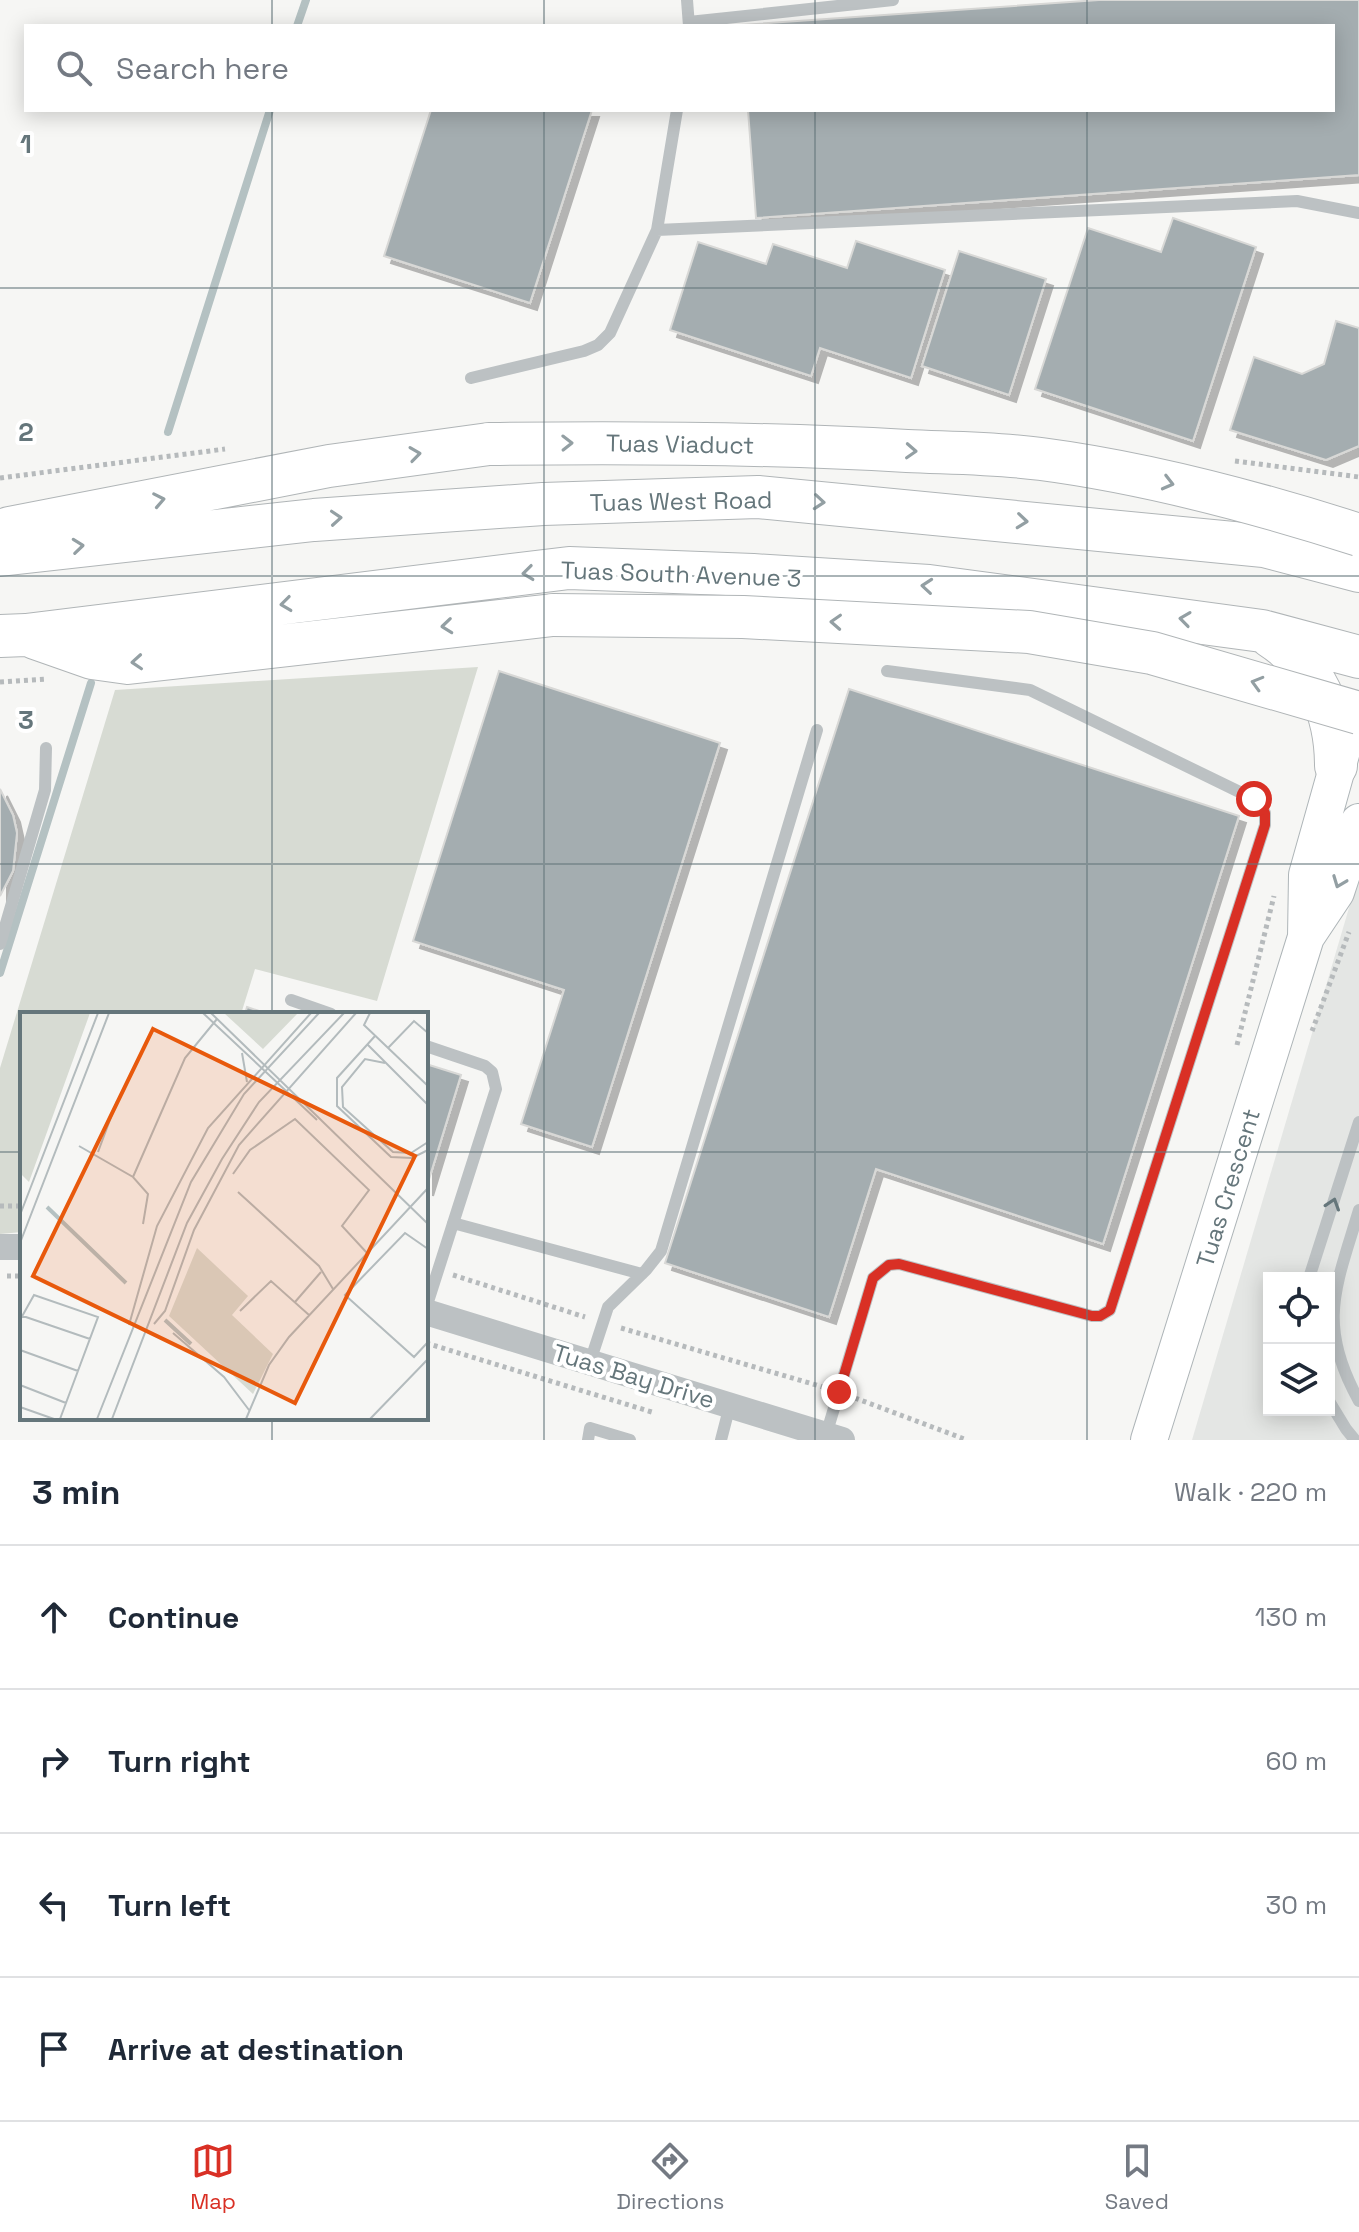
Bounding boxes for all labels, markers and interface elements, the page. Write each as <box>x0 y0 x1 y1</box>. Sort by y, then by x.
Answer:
search box <box>24 24 1335 112</box>
icon: search <box>52 46 96 90</box>
text: Search here <box>116 49 289 88</box>
text: 1 <box>20 127 32 161</box>
text: 2 <box>18 415 34 449</box>
street label: Tuas Viaduct <box>606 427 754 461</box>
one-way arrow <box>561 434 574 452</box>
one-way arrow <box>905 442 918 459</box>
one-way arrow <box>408 446 422 463</box>
one-way arrow <box>1161 474 1175 491</box>
street label: Tuas West Road <box>589 484 773 518</box>
one-way arrow <box>152 492 166 509</box>
one-way arrow <box>813 494 826 511</box>
one-way arrow <box>330 510 343 527</box>
one-way arrow <box>1016 512 1029 529</box>
one-way arrow <box>71 538 84 555</box>
street label: Tuas South Avenue 3 <box>560 554 802 594</box>
one-way arrow <box>521 564 535 581</box>
one-way arrow <box>920 578 933 595</box>
one-way arrow <box>279 595 292 612</box>
one-way arrow <box>1178 611 1192 628</box>
one-way arrow <box>829 613 842 630</box>
one-way arrow <box>440 618 453 635</box>
one-way arrow <box>130 653 143 670</box>
one-way arrow <box>1251 676 1265 692</box>
text: 3 <box>18 703 34 737</box>
route start <box>1236 781 1272 817</box>
one-way arrow <box>1332 874 1349 888</box>
inset map <box>20 1012 428 1420</box>
street label: Tuas Crescent <box>1189 1105 1267 1271</box>
one-way arrow <box>1323 1197 1339 1211</box>
map controls <box>1263 1272 1335 1416</box>
button: locate <box>1263 1272 1335 1344</box>
street label: Tuas Bay Drive <box>550 1337 718 1415</box>
button: layers <box>1263 1344 1335 1416</box>
route end <box>821 1374 857 1410</box>
text: 3 min <box>32 1471 120 1514</box>
text: Walk · 220 m <box>1174 1475 1327 1509</box>
icon: ahead <box>32 1595 76 1639</box>
text: Continue <box>108 1598 239 1637</box>
text: 130 m <box>1255 1600 1327 1634</box>
icon: right <box>32 1739 76 1783</box>
text: Turn right <box>108 1742 251 1781</box>
text: 60 m <box>1265 1744 1327 1778</box>
icon: left <box>32 1883 76 1927</box>
text: Turn left <box>108 1886 231 1925</box>
text: 30 m <box>1266 1888 1327 1922</box>
icon: arrive <box>32 2027 76 2071</box>
text: Arrive at destination <box>108 2030 404 2069</box>
tab: Map <box>190 2139 236 2215</box>
tab: Directions <box>616 2139 724 2215</box>
tab: Saved <box>1105 2139 1169 2215</box>

